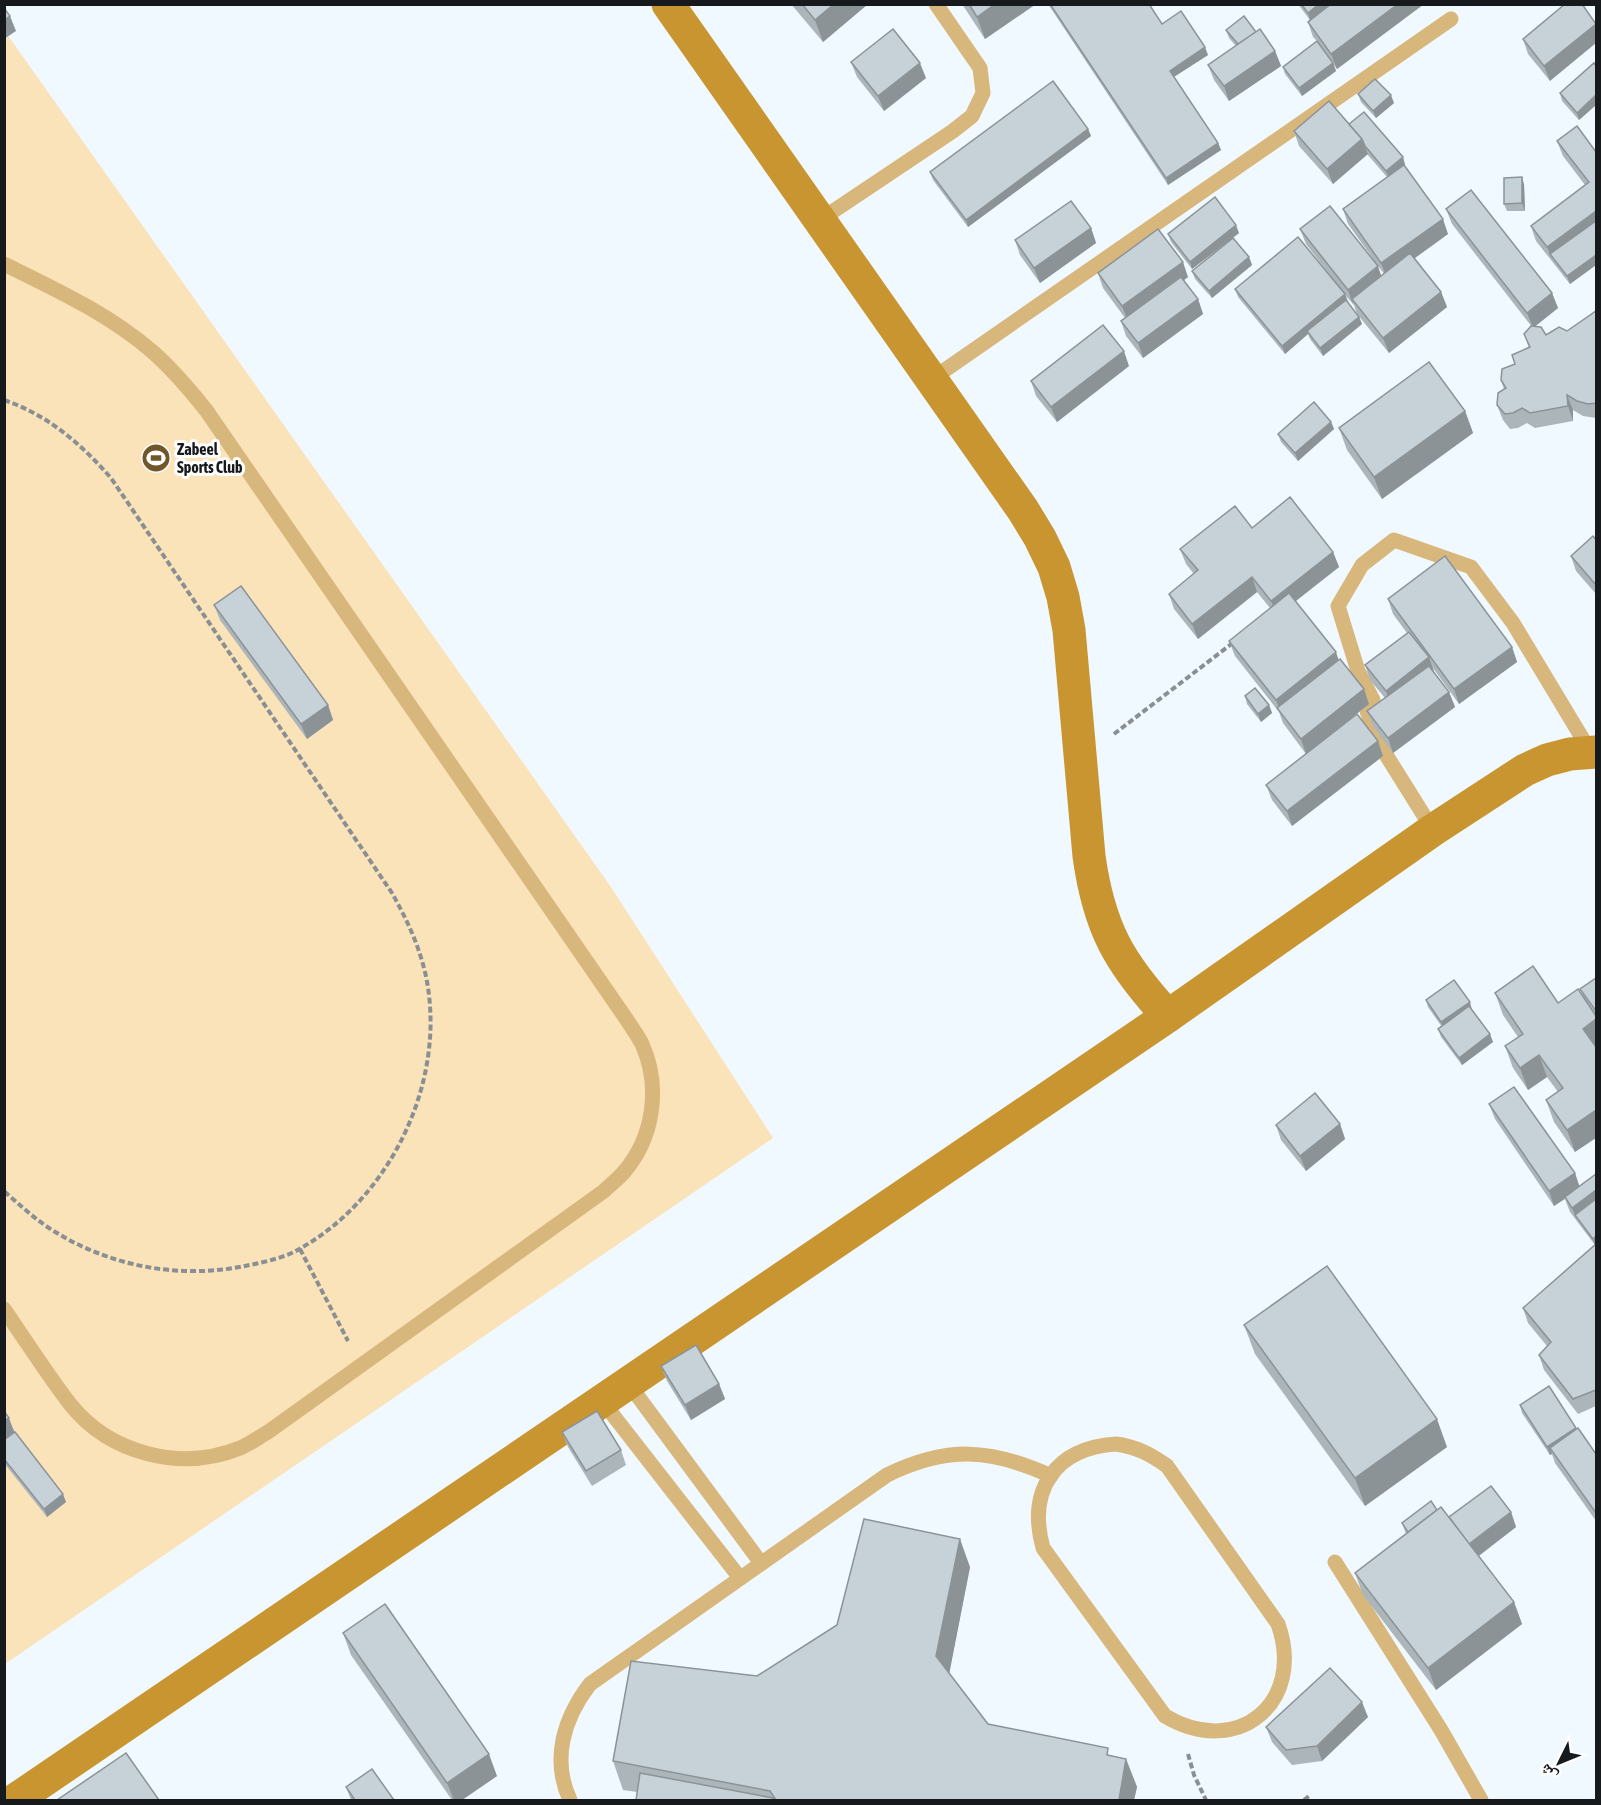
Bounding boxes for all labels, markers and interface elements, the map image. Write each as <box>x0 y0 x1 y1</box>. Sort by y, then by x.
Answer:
place label: Zabeel Sports Club <box>177 440 243 476</box>
sports icon: Zabeel Sports Club <box>140 442 172 474</box>
north arrow <box>1529 1733 1589 1793</box>
text: ش <box>1536 1760 1561 1786</box>

